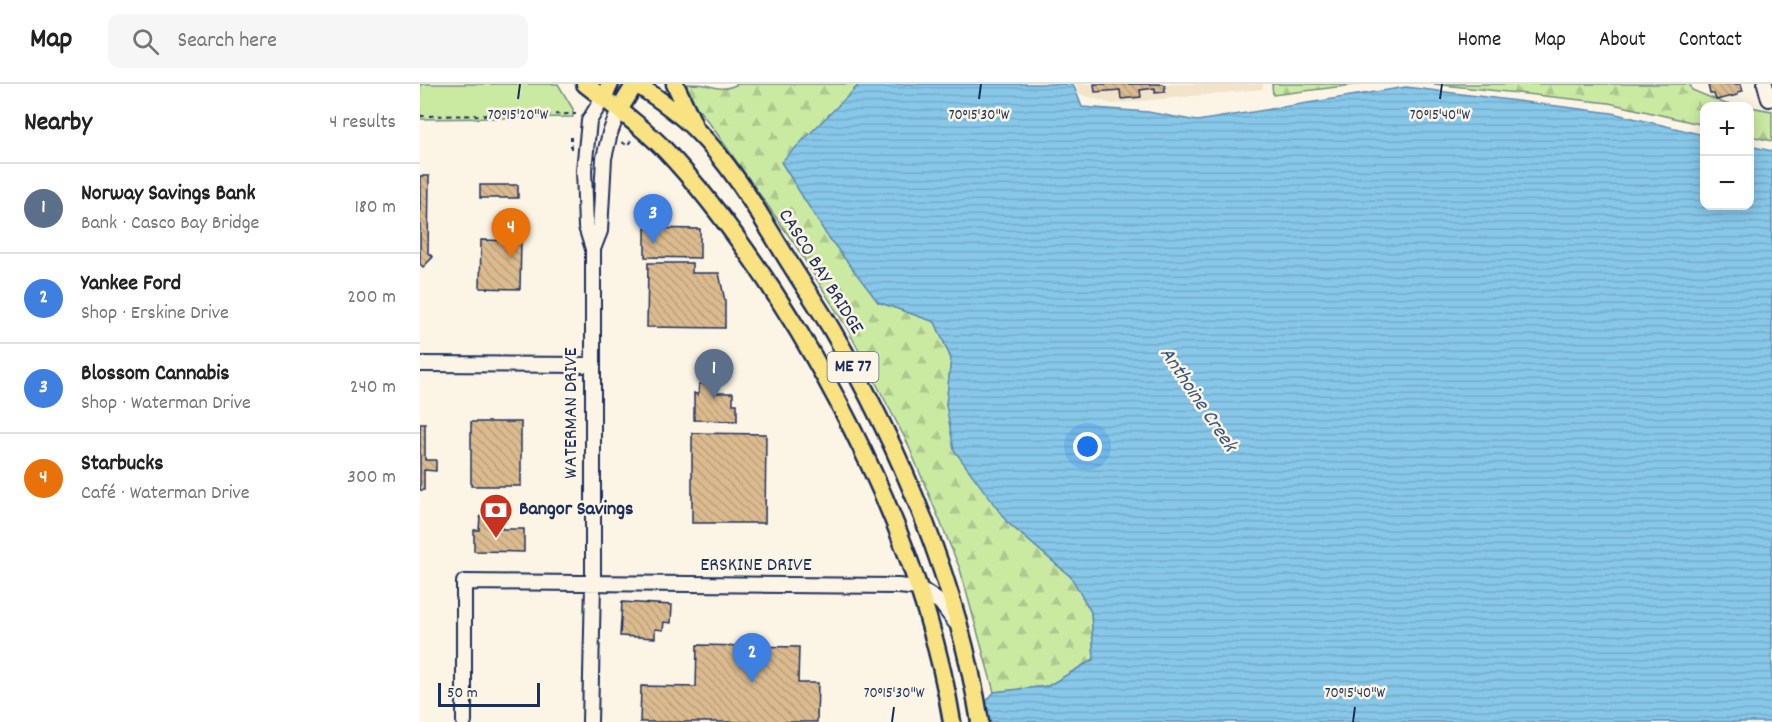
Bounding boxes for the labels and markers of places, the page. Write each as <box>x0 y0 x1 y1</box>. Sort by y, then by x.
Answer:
pin: 3 <box>634 194 672 244</box>
pin: 4 <box>492 208 530 258</box>
pin: 1 <box>694 350 734 399</box>
bank icon: Bangor Savings <box>478 492 514 539</box>
place label: Bangor Savings <box>519 496 633 524</box>
pin: 2 <box>732 634 772 683</box>

